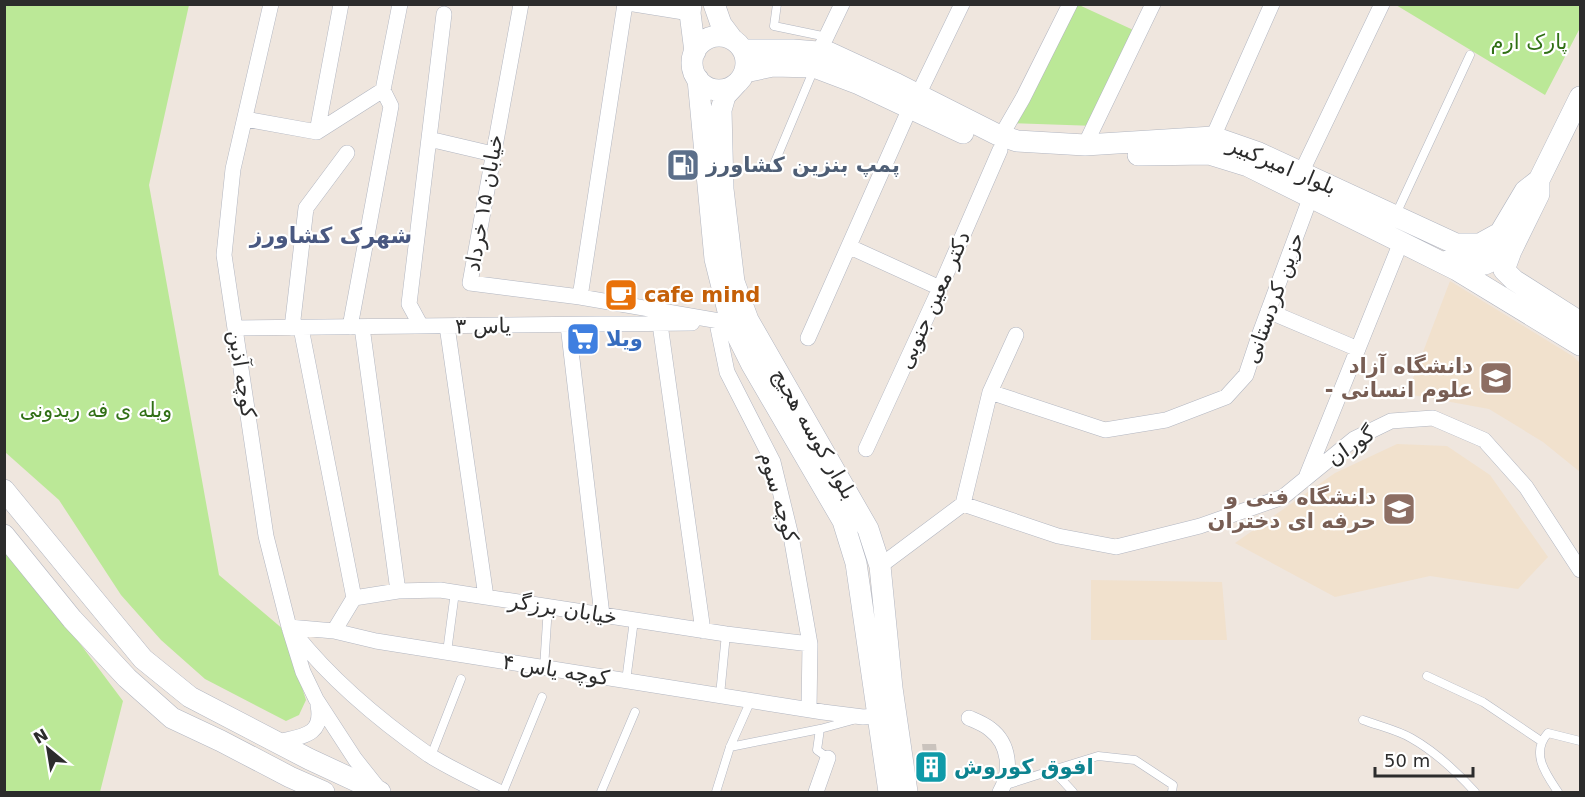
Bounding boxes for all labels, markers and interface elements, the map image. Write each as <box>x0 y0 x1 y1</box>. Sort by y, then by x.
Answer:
park label: پارک ارم <box>1491 30 1568 54</box>
street label: بلوار امیرکبیر <box>1223 132 1340 200</box>
street label: خیابان ۱۵ خرداد <box>460 133 508 273</box>
fuel station icon: پمپ بنزین کشاورز <box>665 147 701 183</box>
place label: پمپ بنزین کشاورز <box>705 153 900 177</box>
district label: شهرک کشاورز <box>249 223 412 249</box>
street label: دکتر معین جنوبی <box>893 228 975 372</box>
street label: حزین کردستانی <box>1239 229 1309 367</box>
cafe icon: cafe mind <box>603 277 639 313</box>
place label: cafe mind <box>644 283 760 307</box>
street label: یاس ۳ <box>455 314 511 338</box>
supermarket icon: ویلا <box>565 321 601 357</box>
place label: ویلا <box>606 327 643 351</box>
street label: کوچه آذین <box>223 328 262 420</box>
place label: دانشگاه آزاد - علوم انسانی <box>1325 353 1473 402</box>
school or university icon: دانشگاه آزاد - علوم انسانی <box>1478 360 1514 396</box>
street label: بلوار کوسه هجیج <box>767 364 861 504</box>
park label: ویله ی فه ریدونی <box>20 398 172 422</box>
street label: گوران <box>1323 421 1379 471</box>
street label: کوچه سوم <box>755 449 803 545</box>
place label: دانشگاه فنی و حرفه ای دختران <box>1208 484 1376 533</box>
school or university icon: دانشگاه فنی و حرفه ای دختران <box>1381 491 1417 527</box>
street label: خیابان برزگر <box>506 588 619 629</box>
street label: کوچه یاس ۴ <box>501 650 611 690</box>
north arrow <box>18 719 78 779</box>
text: N <box>30 725 51 748</box>
scale bar <box>1375 740 1472 778</box>
building icon: افوق کوروش <box>913 749 949 785</box>
text: 50 m <box>1384 750 1430 771</box>
place label: افوق کوروش <box>954 755 1094 779</box>

